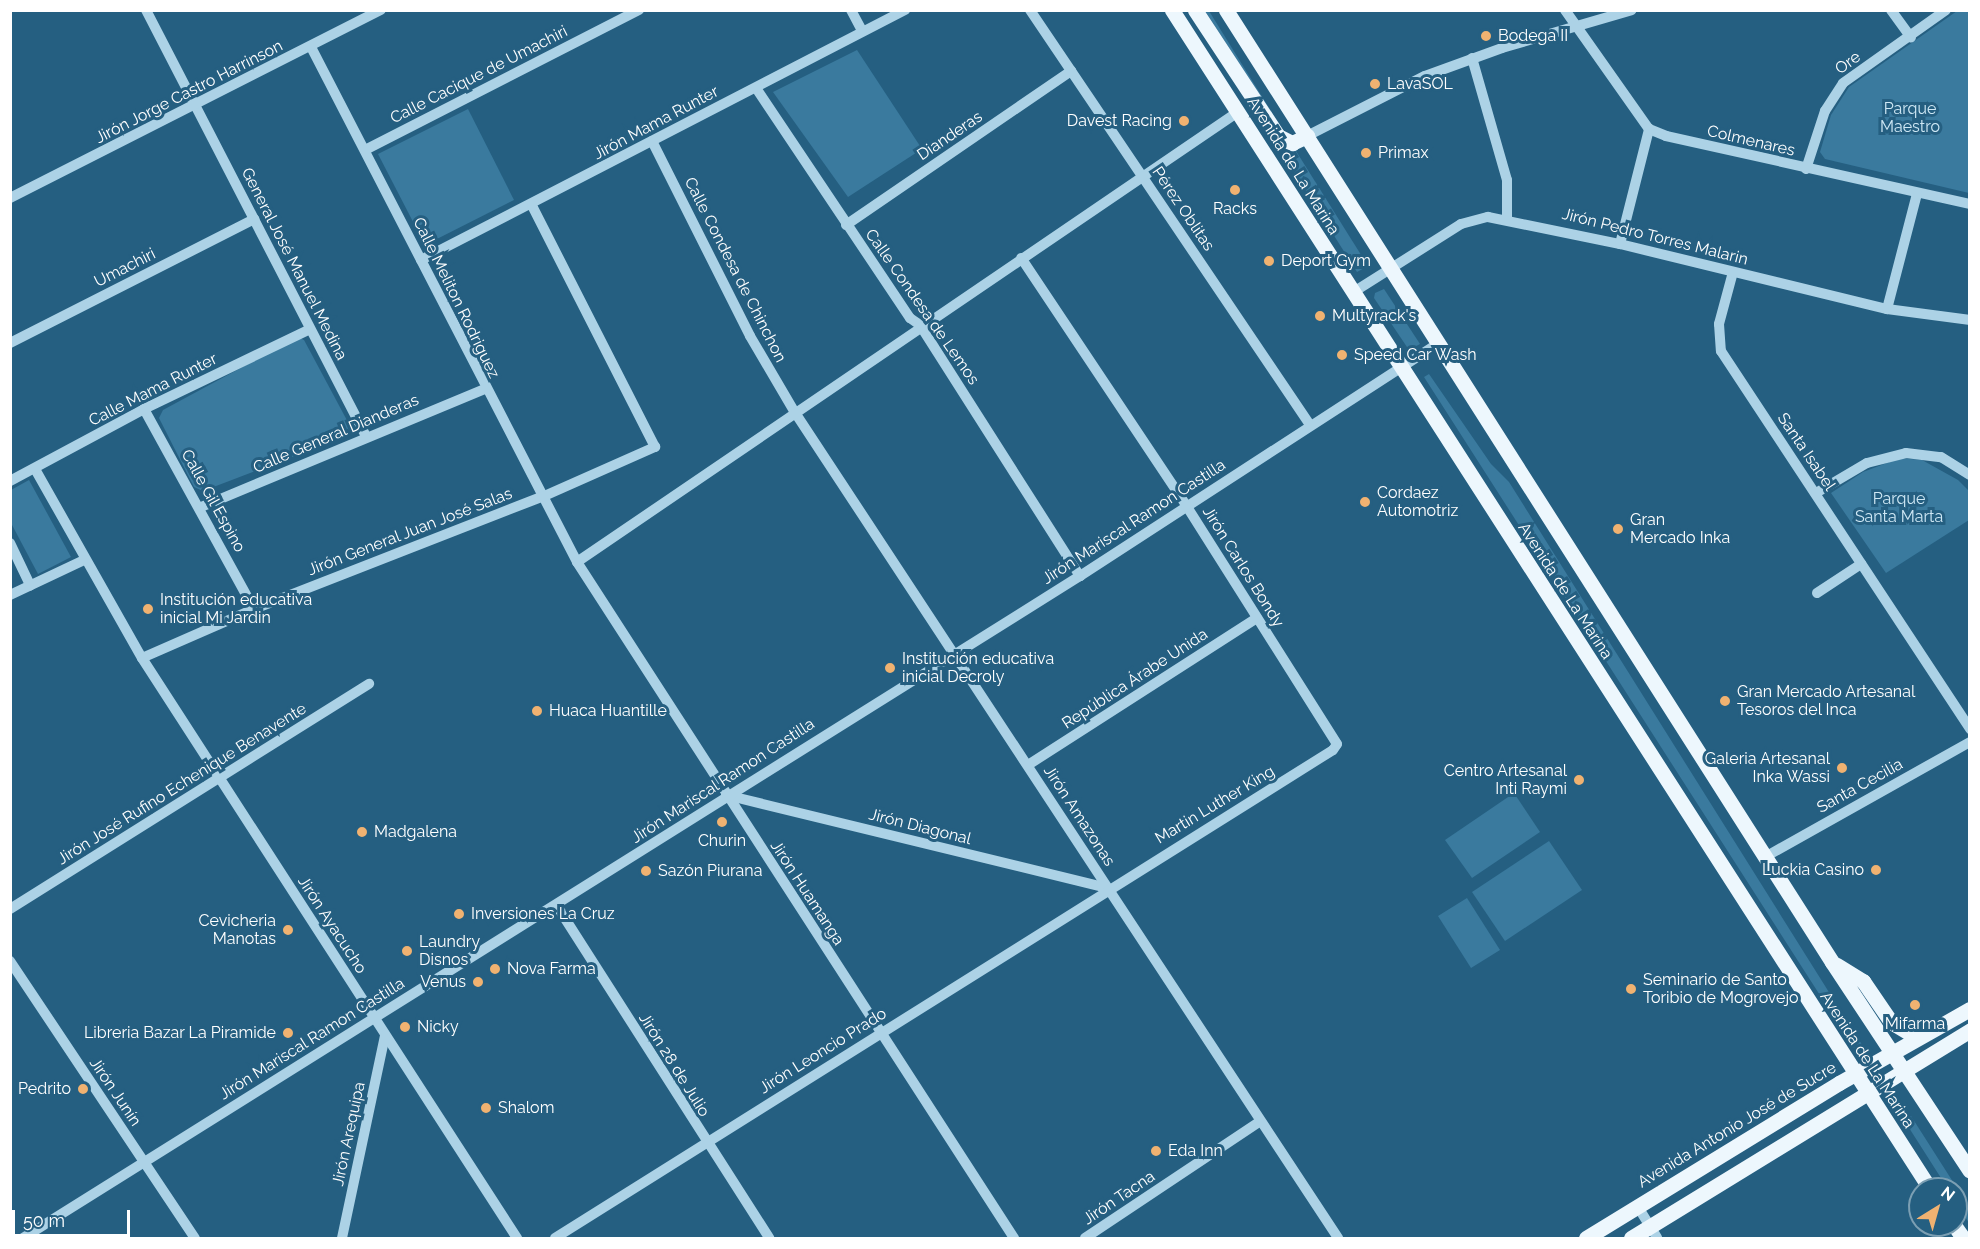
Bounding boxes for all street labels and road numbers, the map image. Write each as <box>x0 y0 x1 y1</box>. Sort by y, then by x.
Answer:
street label: Calle Cacique de Umachiri <box>387 22 571 128</box>
street label: Jirón Jorge Castro Harrinson <box>92 36 286 148</box>
street label: Ore <box>1832 47 1864 79</box>
street label: Jirón Mama Runter <box>590 82 722 164</box>
street label: Avenida de La Marina <box>1243 94 1343 238</box>
street label: Dianderas <box>914 107 986 165</box>
street label: Colmenares <box>1705 122 1797 160</box>
street label: Pérez Oblitas <box>1148 163 1218 255</box>
street label: General José Manuel Medina <box>237 164 351 364</box>
street label: Calle Condesa de Chinchon <box>680 174 790 366</box>
street label: Jirón Pedro Torres Malarin <box>1560 205 1750 269</box>
street label: Calle Meliton Rodriguez <box>409 214 503 382</box>
street label: Calle Condesa de Lemos <box>861 226 983 388</box>
street label: Umachiri <box>91 244 159 292</box>
street label: Calle Mama Runter <box>86 349 220 431</box>
street label: Calle General Dianderas <box>250 390 422 478</box>
street label: Santa Isabel <box>1773 409 1839 495</box>
street label: Calle Gil Espino <box>177 446 249 556</box>
street label: Jirón Mariscal Ramon Castilla <box>1038 455 1230 589</box>
street label: Jirón General Juan José Salas <box>305 484 515 580</box>
street label: Jirón Carlos Bondy <box>1198 503 1288 631</box>
street label: Avenida de La Marina <box>1514 519 1616 663</box>
street label: República Árabe Unida <box>1058 625 1212 733</box>
street label: Jirón José Rufino Echenique Benavente <box>54 699 310 869</box>
street label: Jirón Mariscal Ramon Castilla <box>627 714 819 848</box>
street label: Santa Cecilia <box>1814 755 1906 817</box>
street label: Jirón Amazonas <box>1039 762 1119 870</box>
street label: Martin Luther King <box>1152 762 1278 848</box>
street label: Jirón Diagonal <box>867 805 973 849</box>
street label: Jirón Huamanga <box>766 837 848 949</box>
street label: Jirón Ayacucho <box>293 872 371 978</box>
street label: Jirón Mariscal Ramon Castilla <box>216 974 408 1104</box>
street label: Avenida de La Marina <box>1816 988 1918 1132</box>
street label: Jirón Leoncio Prado <box>756 1004 890 1098</box>
street label: Jirón 28 de Julio <box>634 1009 714 1121</box>
street label: Jirón Junín <box>85 1054 145 1130</box>
street label: Avenida Antonio José de Sucre <box>1634 1058 1840 1192</box>
street label: Jirón Arequipa <box>329 1080 369 1188</box>
street label: Jirón Tacna <box>1079 1167 1159 1229</box>

